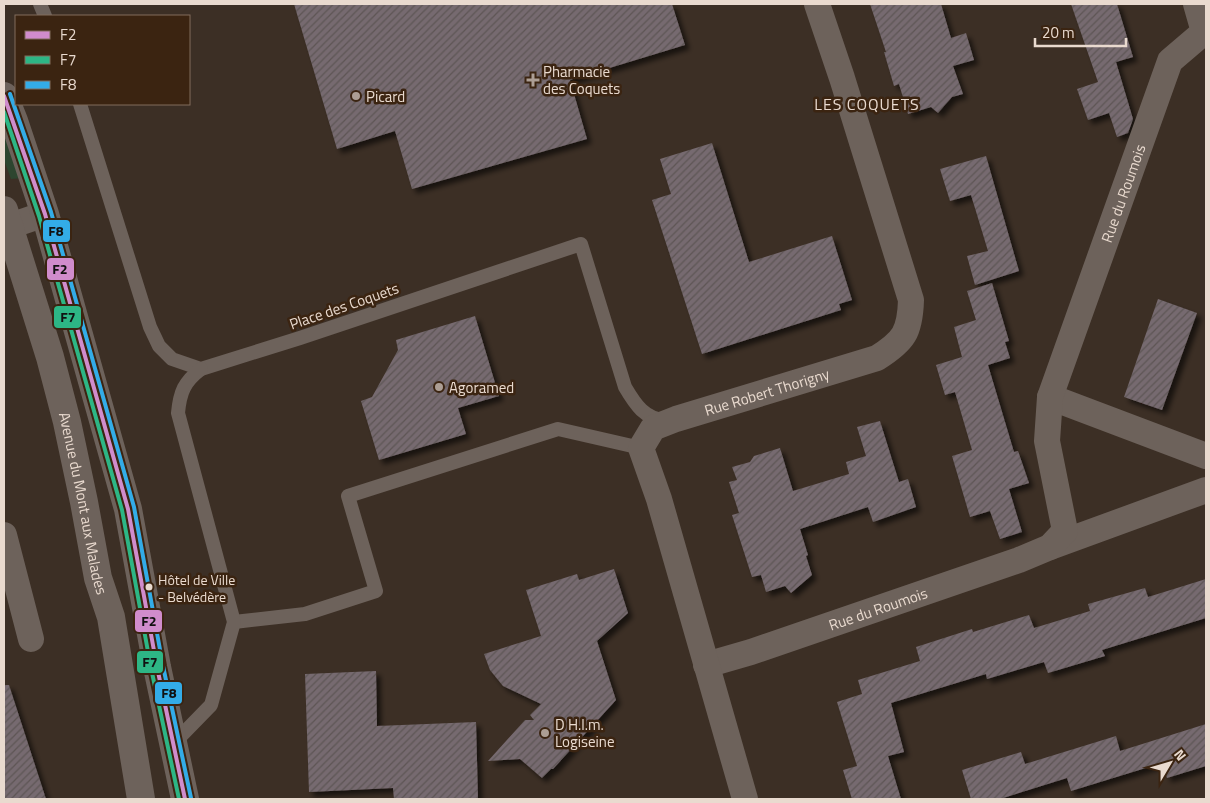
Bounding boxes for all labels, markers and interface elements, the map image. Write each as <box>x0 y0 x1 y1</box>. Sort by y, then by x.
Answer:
legend <box>15 15 190 105</box>
scale bar <box>1035 15 1126 47</box>
text: 20 m <box>1042 21 1075 44</box>
text: F2 <box>60 23 76 46</box>
text: F7 <box>60 48 76 71</box>
place label: Pharmacie des Coquets <box>543 60 620 100</box>
text: F8 <box>60 73 76 96</box>
marker: Pharmacie des Coquets <box>527 74 539 86</box>
place label: Picard <box>366 85 405 108</box>
marker: Picard <box>350 90 362 102</box>
district label: LES COQUETS <box>814 92 920 116</box>
street label: Rue du Roumois <box>1095 141 1151 246</box>
line badge: F8 <box>42 219 71 243</box>
text: F8 <box>48 220 64 241</box>
line badge: F2 <box>46 257 75 281</box>
text: F2 <box>52 258 68 279</box>
street label: Place des Coquets <box>286 276 402 336</box>
line badge: F7 <box>53 305 82 329</box>
text: F7 <box>60 306 76 327</box>
street label: Rue Robert Thorigny <box>701 362 832 421</box>
place label: Agoramed <box>449 376 514 399</box>
marker: Agoramed <box>433 381 445 393</box>
street label: Avenue du Mont aux Malades <box>53 409 114 597</box>
place label: Hôtel de Ville - Belvédère <box>158 569 235 607</box>
street label: Rue du Roumois <box>825 581 930 636</box>
marker: Hôtel de Ville - Belvédère <box>144 582 154 592</box>
line badge: F2 <box>134 609 163 633</box>
text: F2 <box>141 610 157 631</box>
line badge: F7 <box>136 650 164 674</box>
text: F7 <box>142 651 158 672</box>
line badge: F8 <box>154 681 183 705</box>
text: F8 <box>161 682 177 703</box>
place label: D H.l.m. Logiseine <box>555 713 615 753</box>
marker: D H.l.m. Logiseine <box>539 727 551 739</box>
north arrow <box>1145 738 1195 788</box>
text: N <box>1169 744 1192 765</box>

